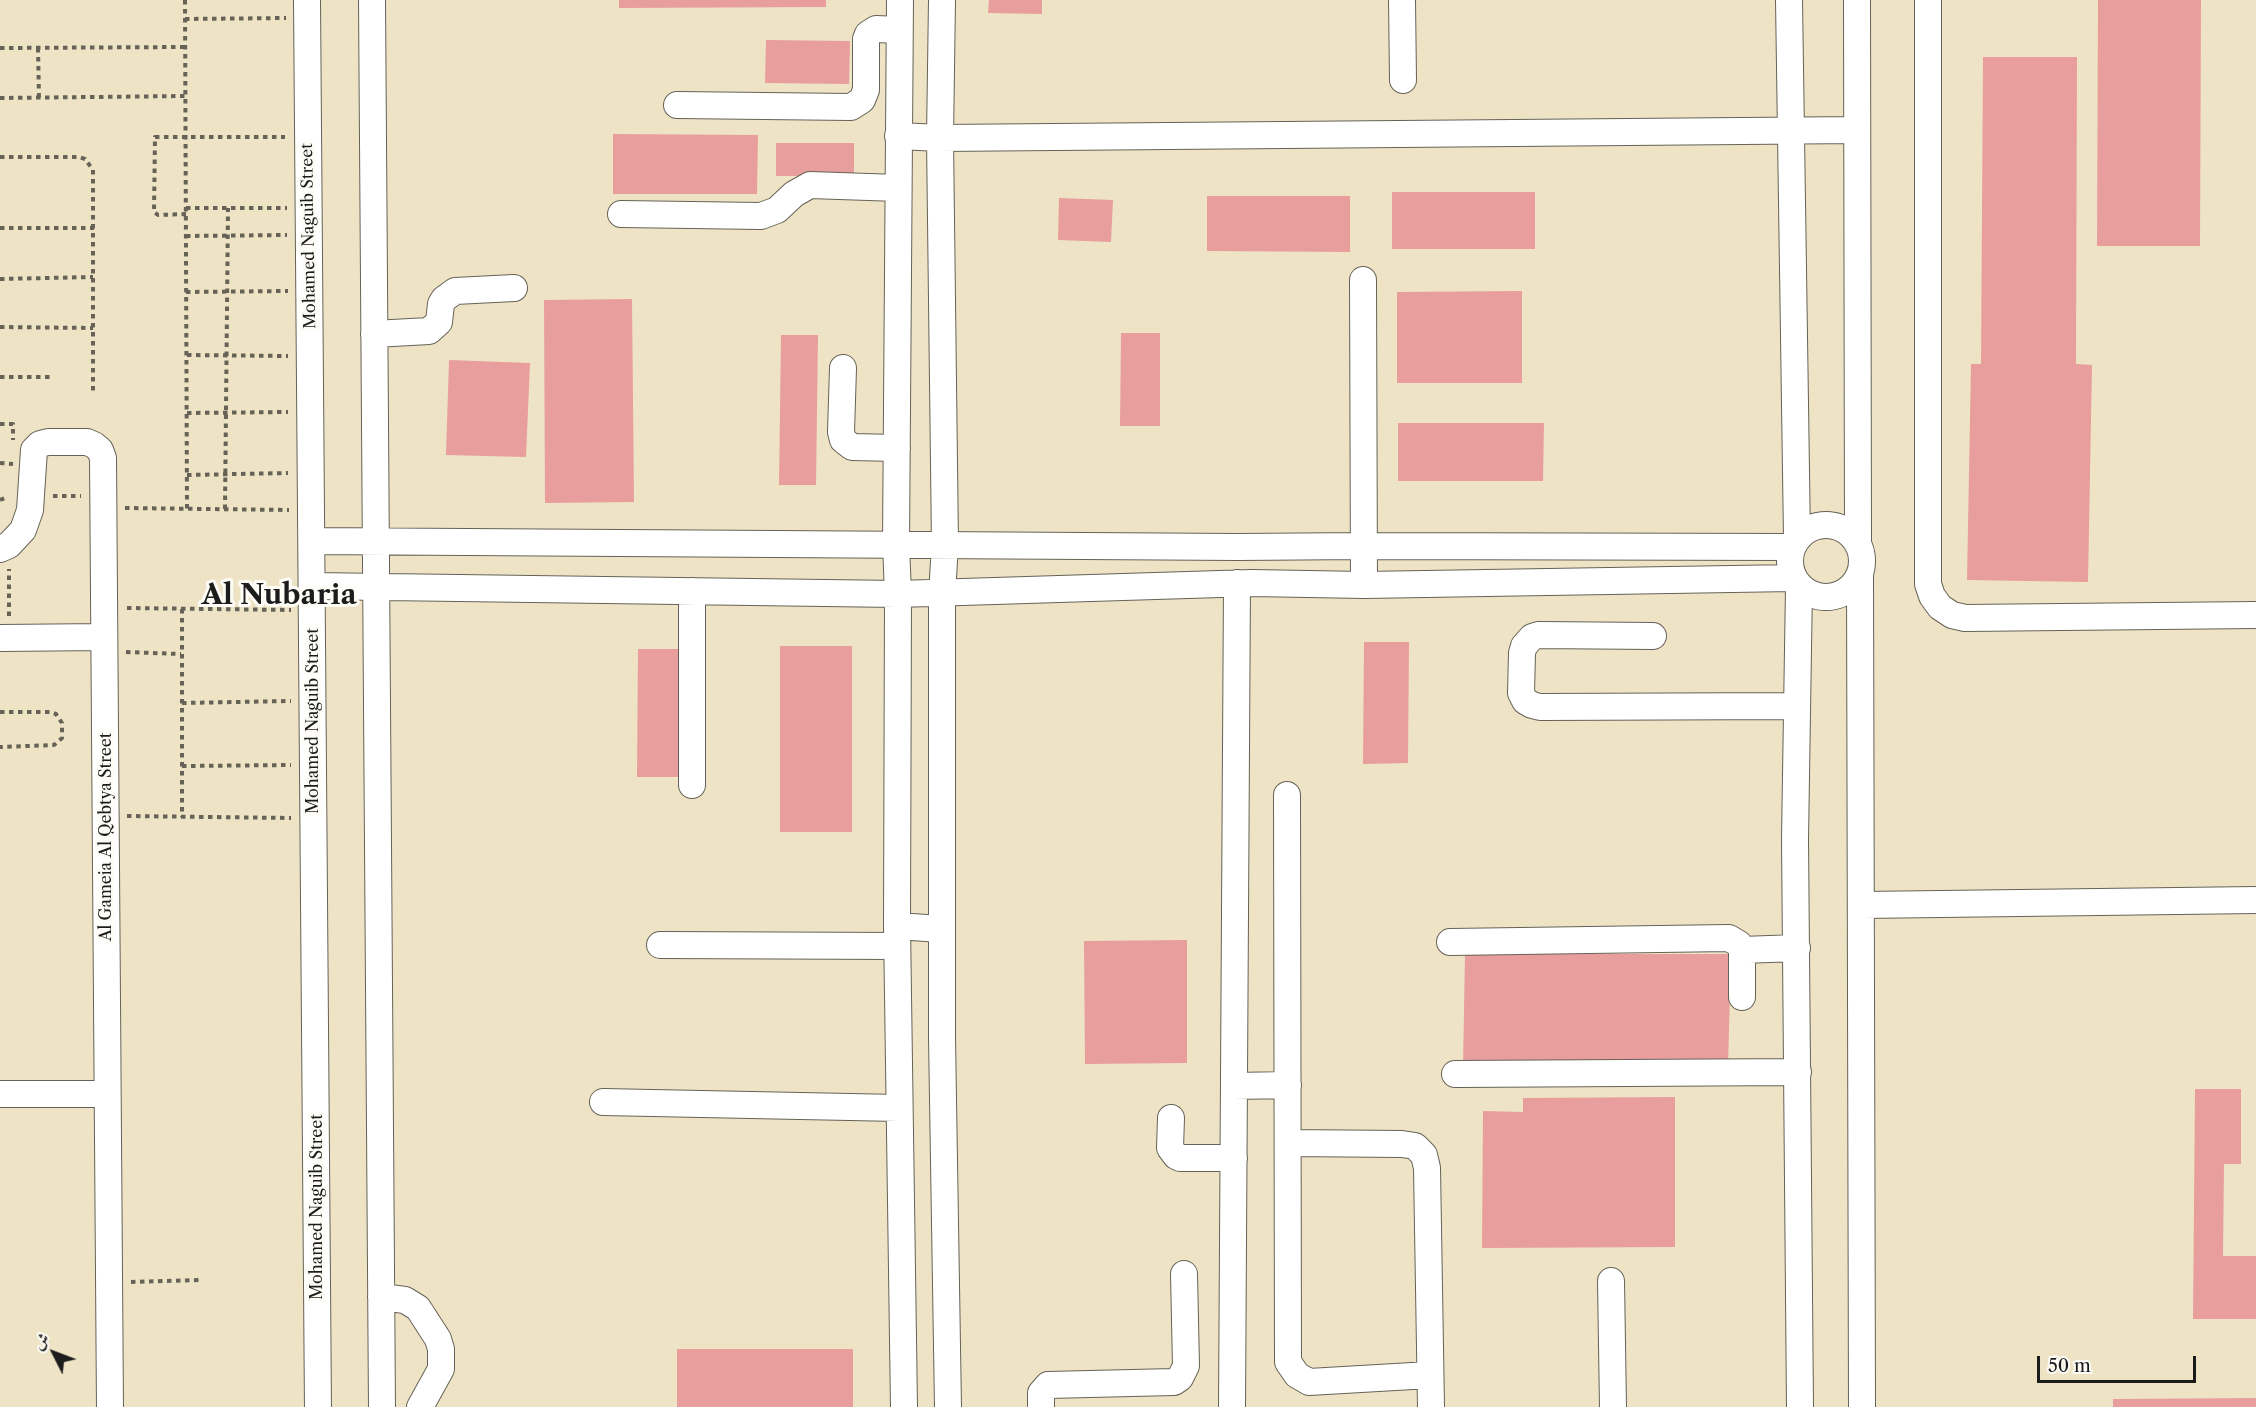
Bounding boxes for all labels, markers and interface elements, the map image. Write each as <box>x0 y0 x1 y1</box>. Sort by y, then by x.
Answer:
street label: Mohamed Naguib Street <box>298 143 320 329</box>
district label: Al Nubaria <box>201 579 357 613</box>
street label: Mohamed Naguib Street <box>303 628 323 814</box>
street label: Al Gameia Al Qebtya Street <box>96 733 116 941</box>
street label: Mohamed Naguib Street <box>307 1114 327 1300</box>
north arrow <box>24 1323 84 1383</box>
text: ش <box>28 1328 53 1354</box>
scale bar <box>2040 1344 2199 1382</box>
text: 50 m <box>2048 1355 2091 1377</box>

